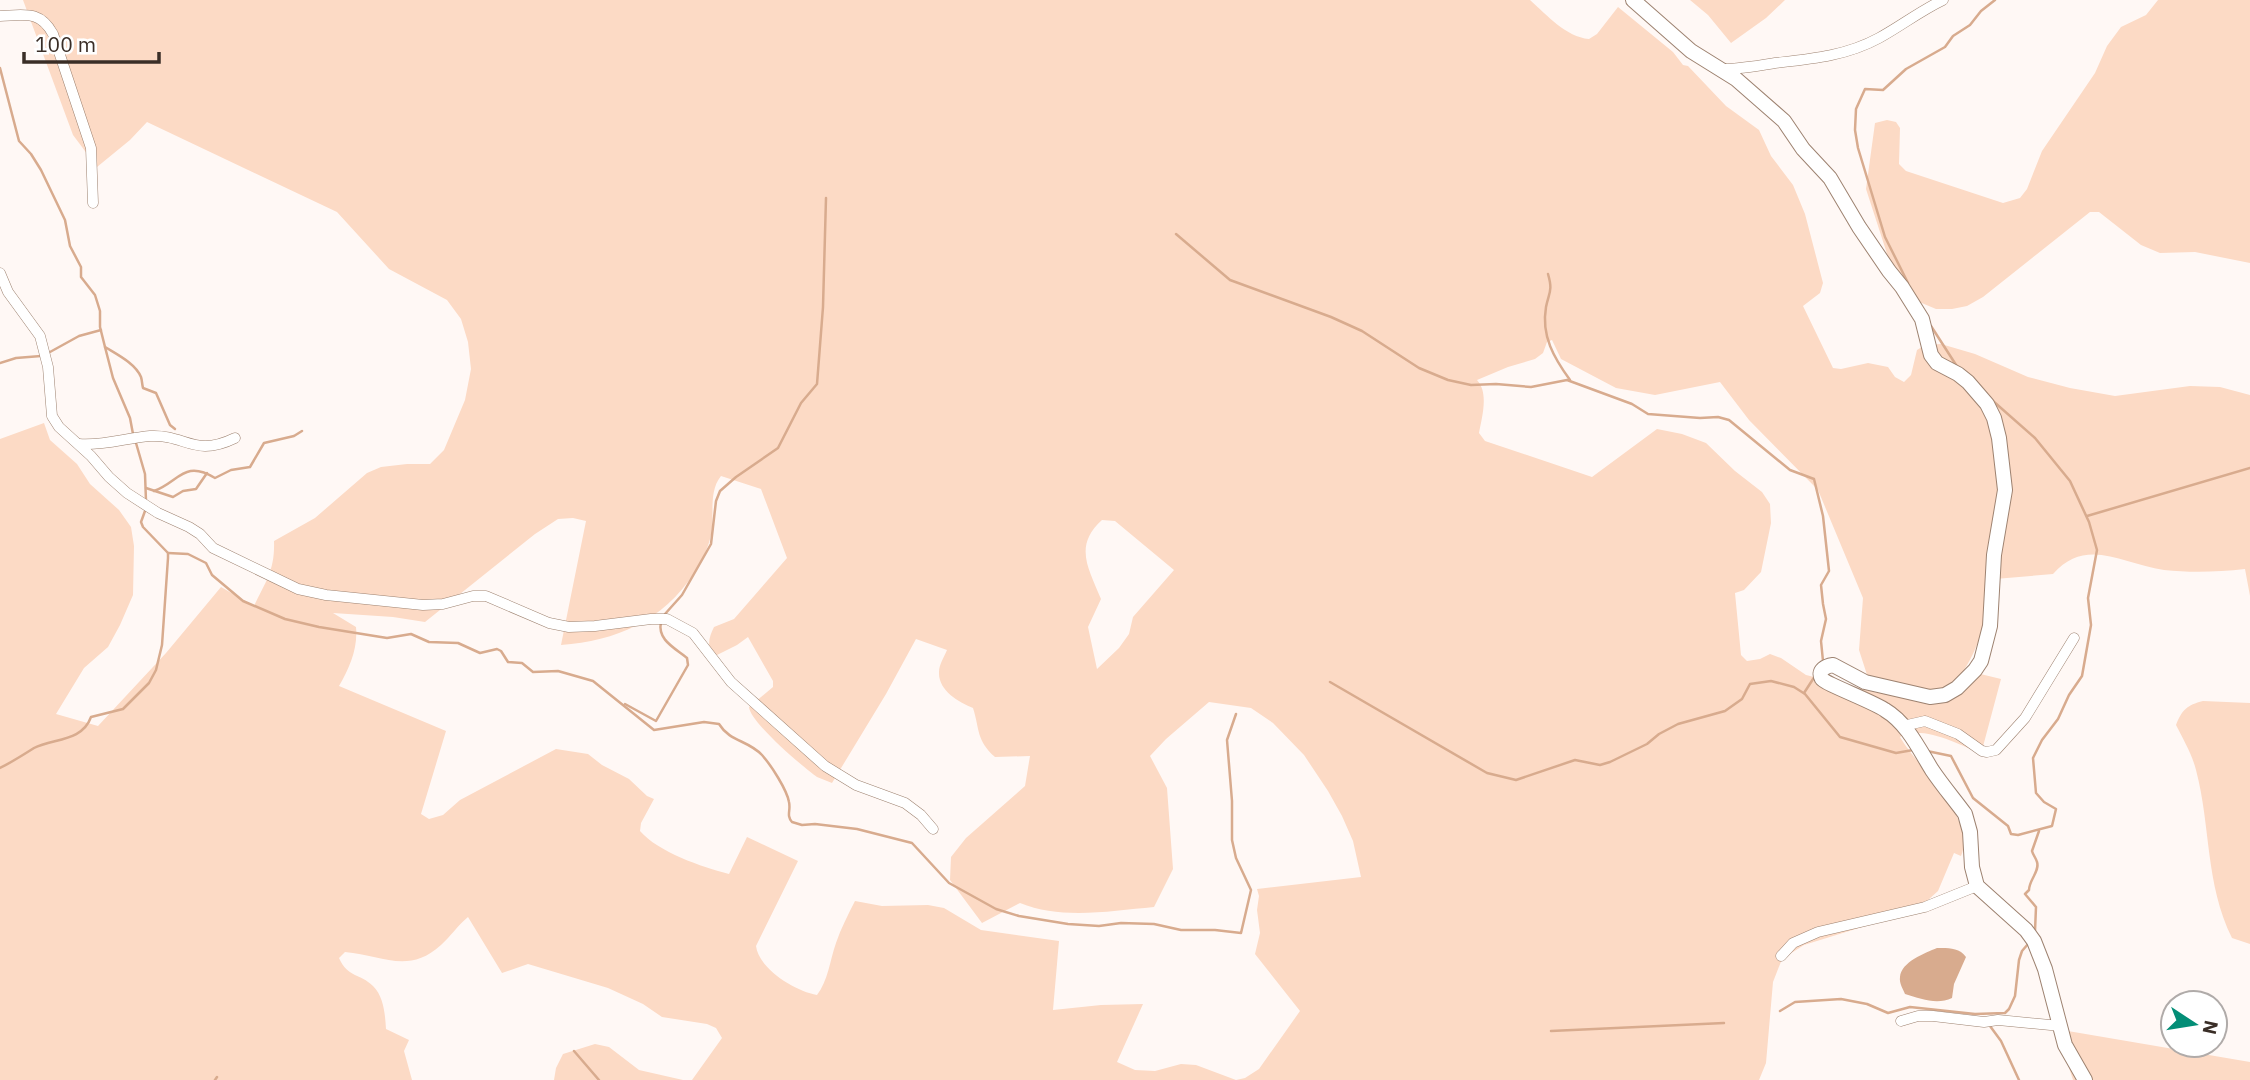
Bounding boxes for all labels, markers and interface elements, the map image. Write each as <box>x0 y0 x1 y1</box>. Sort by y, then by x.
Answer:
scale bar <box>24 21 159 65</box>
text: 100 m <box>35 30 96 58</box>
north arrow <box>2159 989 2229 1059</box>
text: N <box>2197 1018 2224 1037</box>

